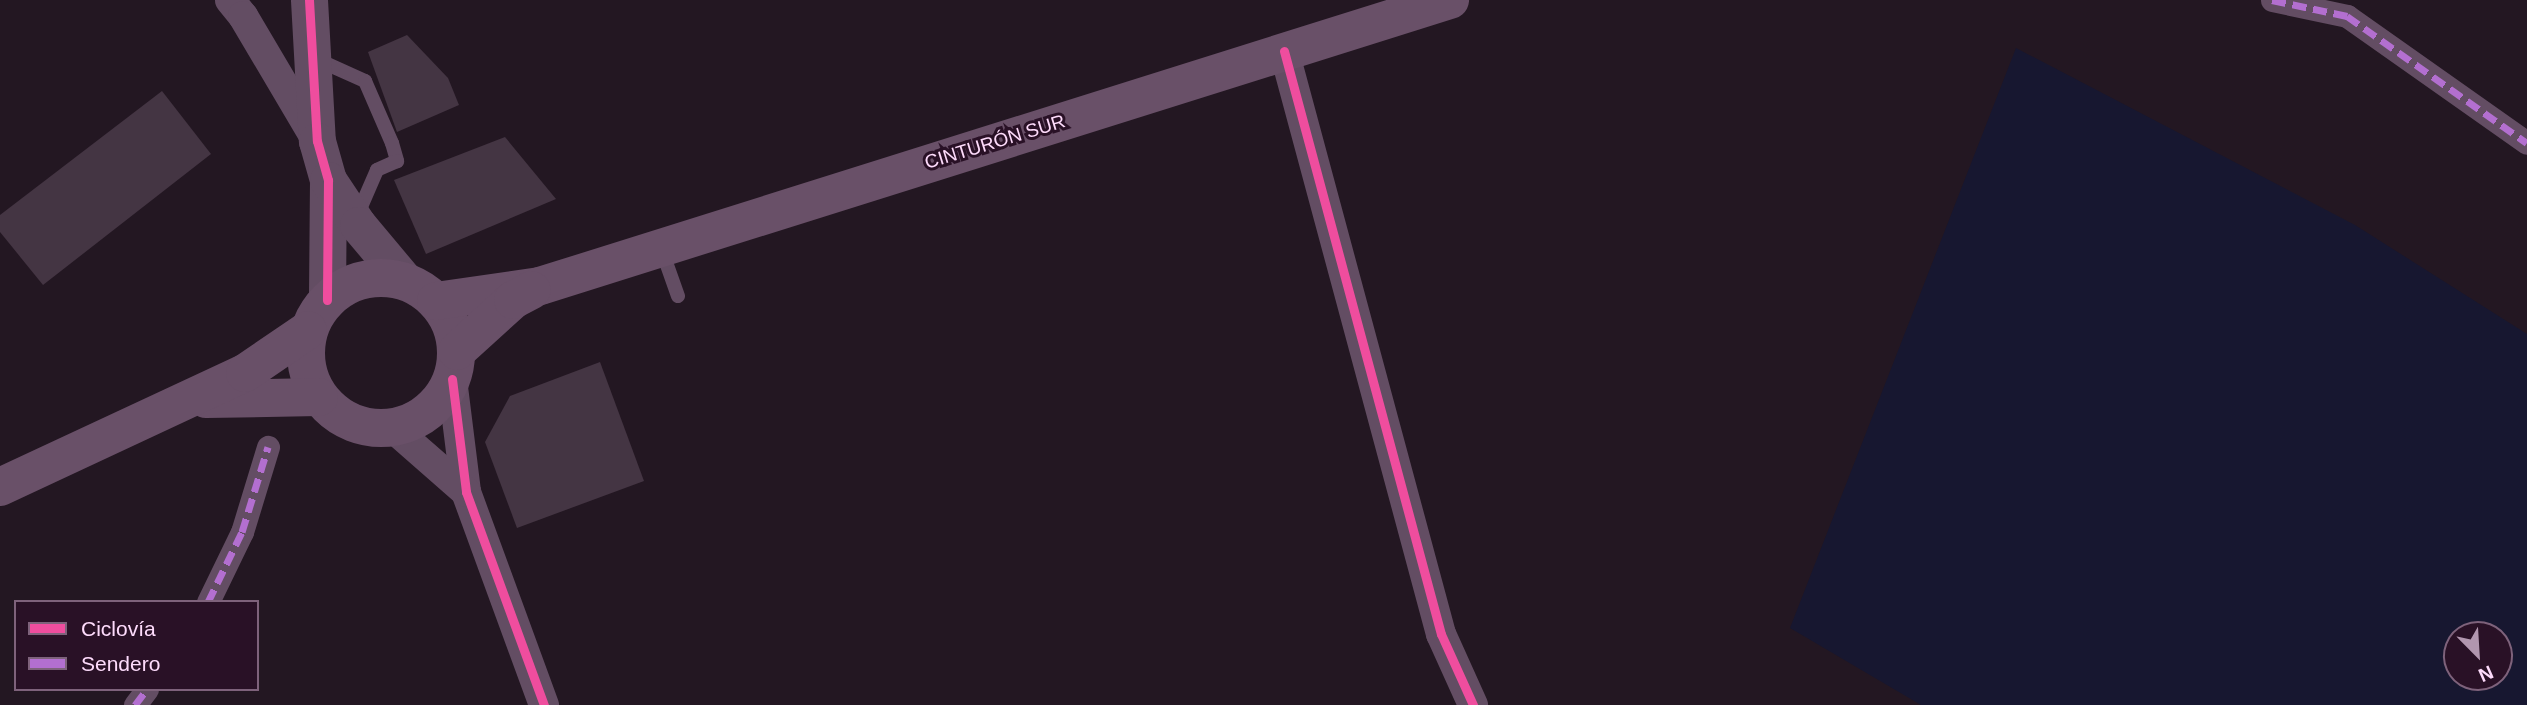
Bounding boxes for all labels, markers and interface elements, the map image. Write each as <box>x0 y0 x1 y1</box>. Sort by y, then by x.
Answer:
street label: CINTURÓN SUR <box>922 110 1068 174</box>
legend <box>14 600 259 691</box>
text: Ciclovía <box>81 617 156 640</box>
north arrow <box>2443 621 2513 691</box>
text: Sendero <box>81 652 160 675</box>
text: N <box>2475 661 2496 686</box>

